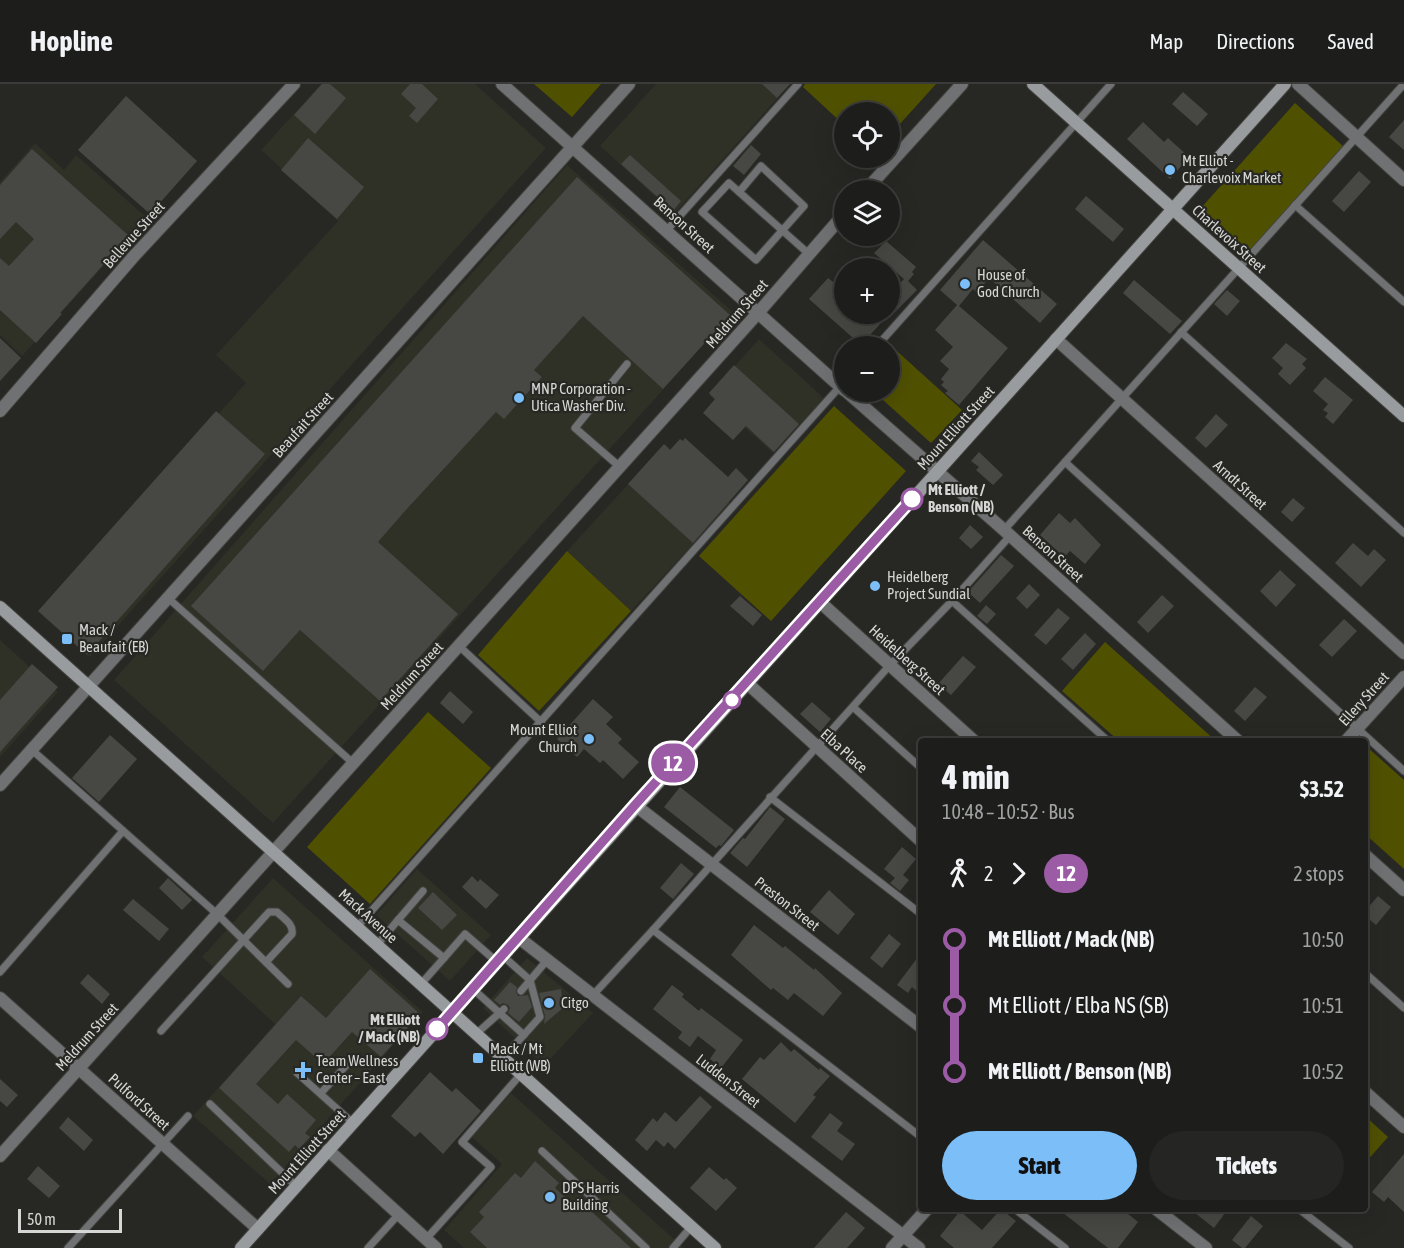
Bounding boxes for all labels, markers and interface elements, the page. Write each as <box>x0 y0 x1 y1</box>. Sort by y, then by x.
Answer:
text: Hopline <box>30 25 113 57</box>
text: Map <box>1149 29 1183 53</box>
text: Directions <box>1216 29 1295 53</box>
text: Saved <box>1328 29 1374 53</box>
map controls <box>834 102 900 402</box>
button: locate <box>834 102 900 168</box>
place label: Mt Elliot - Charlevoix Market <box>1182 152 1281 186</box>
marker: Mt Elliot - Charlevoix Market <box>1163 163 1177 177</box>
button: layers <box>834 180 900 246</box>
street label: Benson Street <box>650 193 718 256</box>
street label: Bellevue Street <box>99 198 168 271</box>
street label: Charlevoix Street <box>1189 201 1270 276</box>
button: + <box>834 258 900 324</box>
place label: House of God Church <box>977 266 1040 300</box>
street label: Meldrum Street <box>702 276 771 351</box>
marker: House of God Church <box>958 277 972 291</box>
button: − <box>834 336 900 402</box>
place label: MNP Corporation - Utica Washer Div. <box>531 380 631 414</box>
street label: Mount Elliott Street <box>914 382 998 473</box>
street label: Beaufait Street <box>269 389 336 461</box>
marker: MNP Corporation - Utica Washer Div. <box>512 391 526 405</box>
street label: Arndt Street <box>1210 456 1270 513</box>
place label: Mt Elliott / Benson (NB) <box>928 481 994 515</box>
marker: Mt Elliott / Benson (NB) <box>901 488 923 510</box>
street label: Benson Street <box>1019 522 1087 585</box>
place label: Heidelberg Project Sundial <box>887 568 970 602</box>
marker: Heidelberg Project Sundial <box>868 579 882 593</box>
place label: Mack / Beaufait (EB) <box>79 621 149 655</box>
street label: Heidelberg Street <box>866 621 949 698</box>
marker: Mack / Beaufait (EB) <box>60 632 74 646</box>
street label: Meldrum Street <box>377 638 446 713</box>
street label: Ellery Street <box>1335 668 1392 729</box>
unlabelled marker <box>723 691 741 709</box>
place label: Mount Elliot Church <box>510 721 577 755</box>
street label: Elba Place <box>817 725 871 776</box>
marker: Mount Elliot Church <box>582 732 596 746</box>
line badge: 12 <box>646 744 700 782</box>
text: 12 <box>663 751 683 775</box>
text: 4 min <box>942 758 1009 796</box>
text: $3.52 <box>1300 776 1344 802</box>
text: 10:48 – 10:52 · Bus <box>942 800 1075 823</box>
icon: walk <box>942 857 975 890</box>
icon: forward <box>1002 857 1035 890</box>
text: 12 <box>1056 861 1076 885</box>
text: 2 <box>984 862 993 885</box>
text: 2 stops <box>1293 862 1344 885</box>
street label: Preston Street <box>752 873 823 934</box>
street label: Mack Avenue <box>336 885 401 946</box>
text: Mt Elliott / Mack (NB) <box>988 926 1154 952</box>
text: 10:50 <box>1302 928 1344 951</box>
text: Mt Elliott / Elba NS (SB) <box>988 992 1169 1018</box>
place label: Citgo <box>561 994 589 1011</box>
text: 10:51 <box>1302 994 1344 1017</box>
marker: Citgo <box>542 996 556 1010</box>
street label: Meldrum Street <box>52 999 121 1074</box>
place label: Mt Elliott / Mack (NB) <box>358 1011 421 1045</box>
marker: Mt Elliott / Mack (NB) <box>426 1018 448 1040</box>
place label: Mack / Mt Elliott (WB) <box>490 1040 551 1074</box>
street label: Ludden Street <box>693 1050 764 1111</box>
marker: Mack / Mt Elliott (WB) <box>471 1051 485 1065</box>
place label: Team Wellness Center – East <box>316 1052 398 1086</box>
text: Mt Elliott / Benson (NB) <box>988 1058 1172 1084</box>
text: 10:52 <box>1302 1060 1344 1083</box>
marker: Team Wellness Center – East <box>294 1061 312 1079</box>
street label: Pulford Street <box>105 1070 173 1133</box>
street label: Mount Elliott Street <box>265 1106 349 1197</box>
button: Start <box>942 1131 1137 1200</box>
button: Tickets <box>1149 1131 1344 1200</box>
place label: DPS Harris Building <box>562 1179 619 1213</box>
marker: DPS Harris Building <box>543 1190 557 1204</box>
scale bar <box>18 1206 122 1234</box>
text: 50 m <box>27 1210 56 1228</box>

